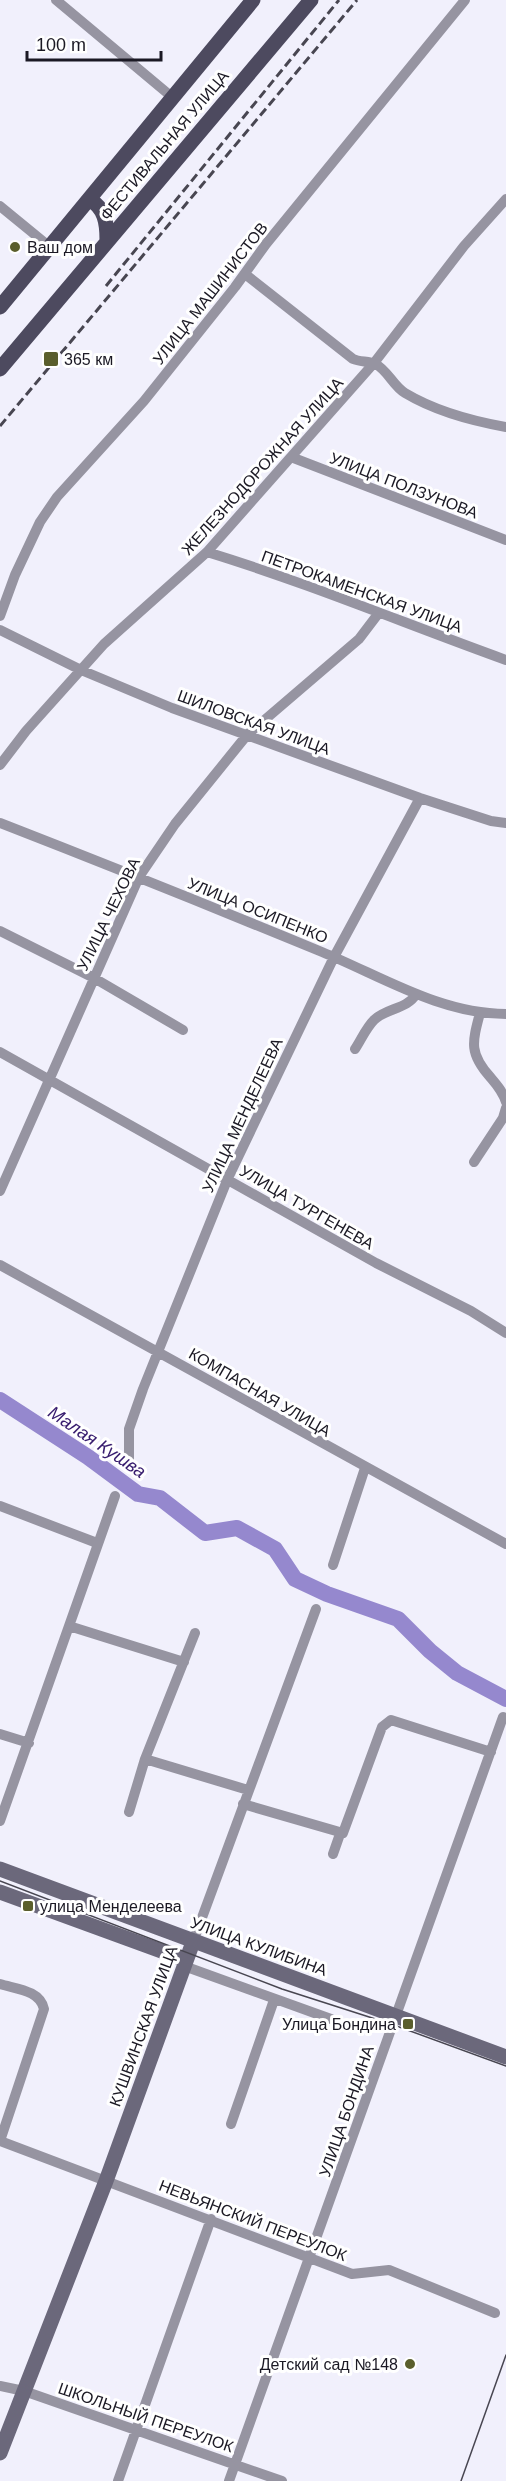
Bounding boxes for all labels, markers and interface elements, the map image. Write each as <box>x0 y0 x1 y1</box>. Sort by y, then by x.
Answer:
scale bar <box>27 24 160 62</box>
text: 100 m <box>36 35 86 55</box>
street label: ФЕСТИВАЛЬНАЯ УЛИЦА <box>97 67 232 223</box>
street label: УЛИЦА МАШИНИСТОВ <box>150 219 271 367</box>
place label: Ваш дом <box>27 239 93 256</box>
marker: Ваш дом <box>8 240 22 254</box>
marker: 365 км <box>42 350 60 368</box>
place label: 365 км <box>64 351 113 368</box>
street label: ЖЕЛЕЗНОДОРОЖНАЯ УЛИЦА <box>178 374 347 558</box>
street label: УЛИЦА ПОЛЗУНОВА <box>327 449 481 522</box>
street label: ПЕТРОКАМЕНСКАЯ УЛИЦА <box>259 547 465 636</box>
street label: ШИЛОВСКАЯ УЛИЦА <box>175 687 333 758</box>
street label: УЛИЦА ЧЕХОВА <box>74 855 143 973</box>
street label: УЛИЦА ОСИПЕНКО <box>185 875 330 946</box>
street label: УЛИЦА МЕНДЕЛЕЕВА <box>199 1035 286 1195</box>
street label: УЛИЦА ТУРГЕНЕВА <box>237 1162 377 1253</box>
street label: КОМПАСНАЯ УЛИЦА <box>186 1345 334 1440</box>
water label: Малая Кушва <box>45 1402 149 1482</box>
place label: улица Менделеева <box>40 1898 182 1915</box>
marker: улица Менделеева <box>21 1899 35 1913</box>
street label: УЛИЦА КУЛИБИНА <box>188 1914 330 1979</box>
street label: КУШВИНСКАЯ УЛИЦА <box>106 1943 181 2109</box>
place label: Улица Бондина <box>282 2016 396 2033</box>
marker: Улица Бондина <box>401 2017 415 2031</box>
street label: УЛИЦА БОНДИНА <box>316 2043 377 2179</box>
street label: НЕВЬЯНСКИЙ ПЕРЕУЛОК <box>157 2176 350 2264</box>
place label: Детский сад №148 <box>260 2356 398 2373</box>
marker: Детский сад №148 <box>403 2357 417 2371</box>
street label: ШКОЛЬНЫЙ ПЕРЕУЛОК <box>56 2379 237 2456</box>

